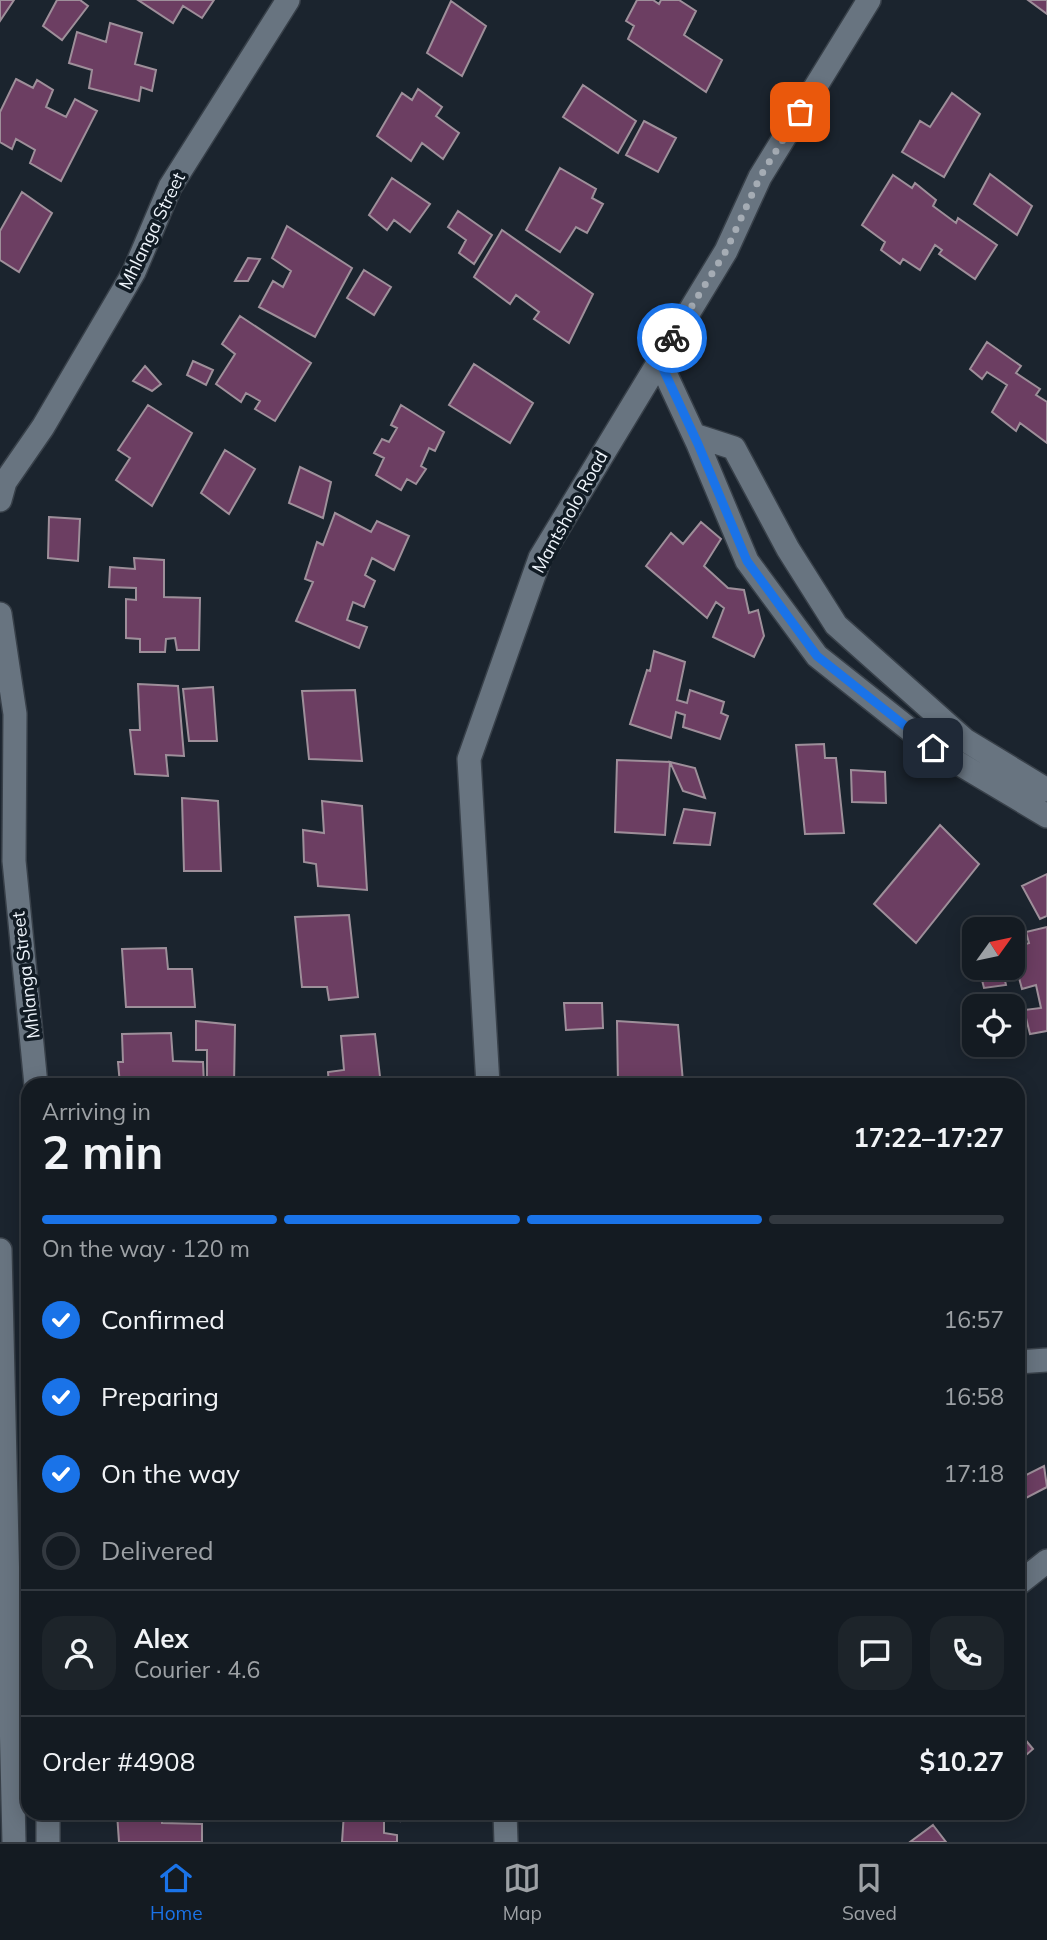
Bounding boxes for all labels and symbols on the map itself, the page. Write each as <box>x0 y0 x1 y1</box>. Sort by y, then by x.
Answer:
pin <box>770 82 830 142</box>
street label: Mhlanga Street <box>113 168 190 293</box>
courier <box>637 303 707 373</box>
street label: Mantsholo Road <box>526 447 613 577</box>
pin <box>903 718 963 778</box>
street label: Mhlanga Street <box>6 910 45 1040</box>
north arrow <box>962 917 1026 980</box>

